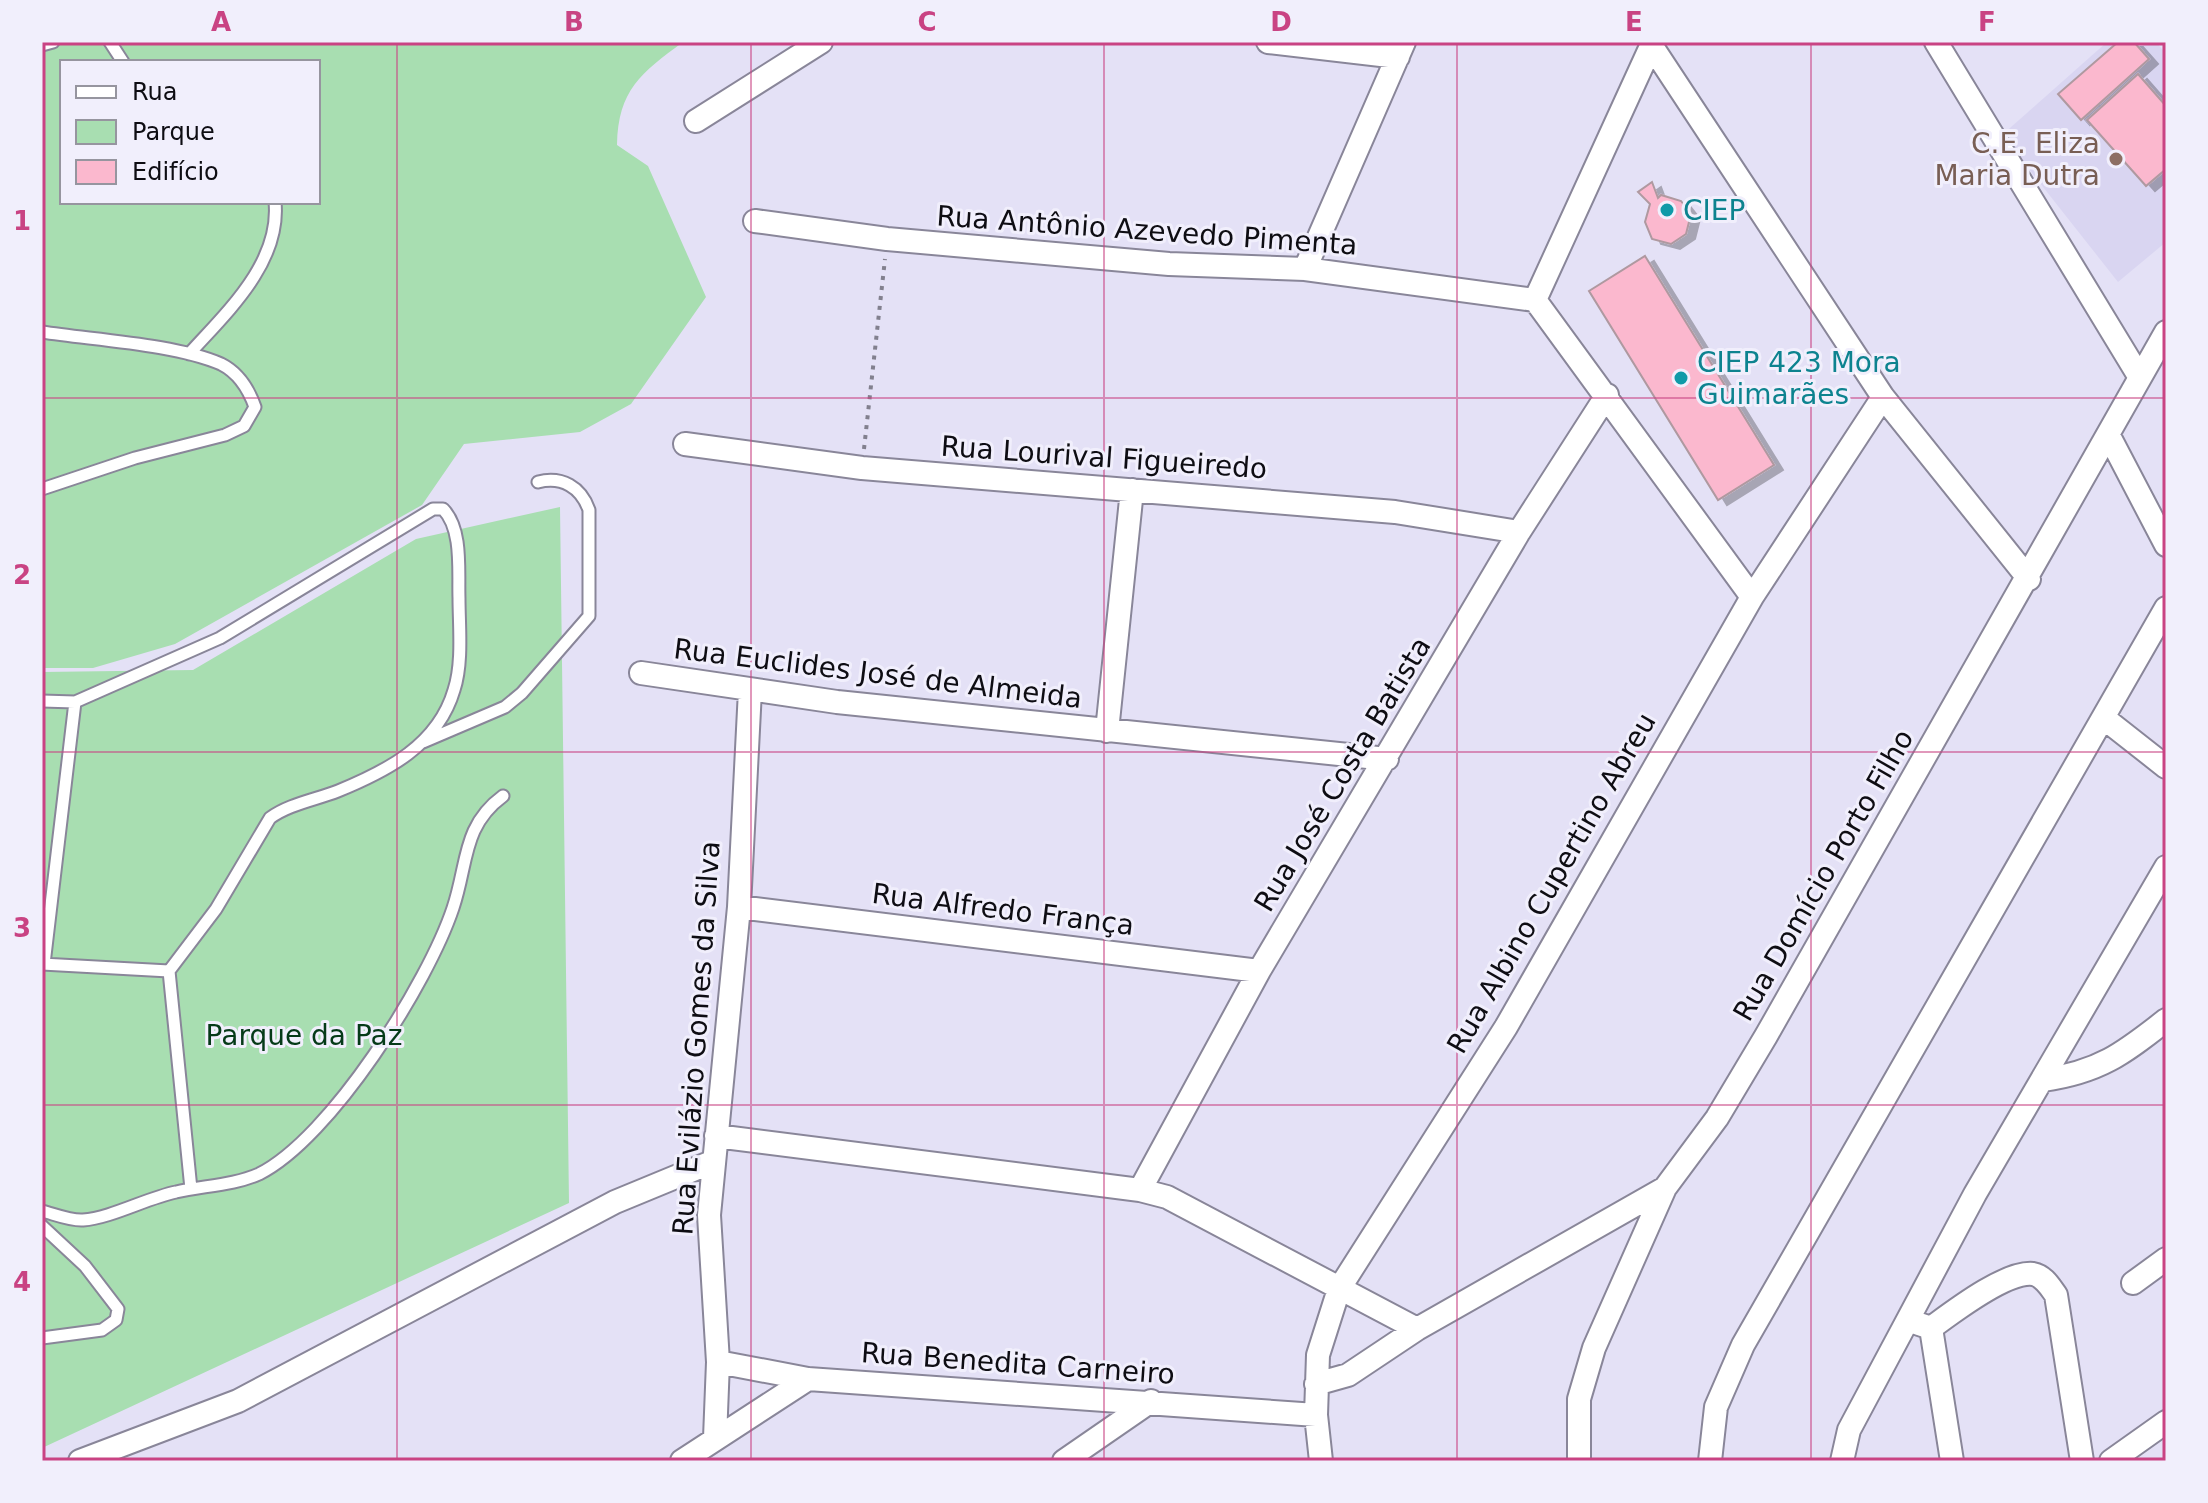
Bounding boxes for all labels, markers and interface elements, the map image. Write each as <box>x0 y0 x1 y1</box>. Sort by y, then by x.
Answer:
text: A <box>211 7 231 37</box>
text: B <box>564 7 584 37</box>
text: C <box>917 7 937 37</box>
text: D <box>1270 7 1292 37</box>
text: E <box>1625 7 1643 37</box>
text: F <box>1978 7 1996 37</box>
legend <box>60 60 320 204</box>
text: Rua <box>132 78 178 106</box>
text: Parque <box>132 118 215 146</box>
place label: C.E. Eliza Maria Dutra <box>1934 127 2100 192</box>
marker: C.E. Eliza Maria Dutra <box>2107 150 2125 168</box>
text: Edifício <box>132 158 219 186</box>
place label: CIEP <box>1683 194 1745 227</box>
street label: Rua Antônio Azevedo Pimenta <box>935 199 1358 262</box>
marker: CIEP <box>1658 201 1676 219</box>
text: 1 <box>13 206 31 236</box>
place label: CIEP 423 Mora Guimarães <box>1697 346 1901 411</box>
marker: CIEP 423 Mora Guimarães <box>1672 369 1690 387</box>
street label: Rua Lourival Figueiredo <box>940 430 1268 485</box>
text: 2 <box>13 560 31 590</box>
street label: Rua José Costa Batista <box>1247 631 1438 917</box>
street label: Rua Euclides José de Almeida <box>672 632 1084 715</box>
street label: Rua Albino Cupertino Abreu <box>1440 707 1663 1059</box>
street label: Rua Domício Porto Filho <box>1726 724 1920 1027</box>
street label: Rua Evilázio Gomes da Silva <box>666 840 727 1236</box>
street label: Rua Alfredo França <box>870 877 1136 942</box>
text: 3 <box>13 913 31 943</box>
park label: Parque da Paz <box>206 1019 402 1052</box>
text: 4 <box>13 1267 31 1297</box>
street label: Rua Benedita Carneiro <box>860 1336 1176 1391</box>

